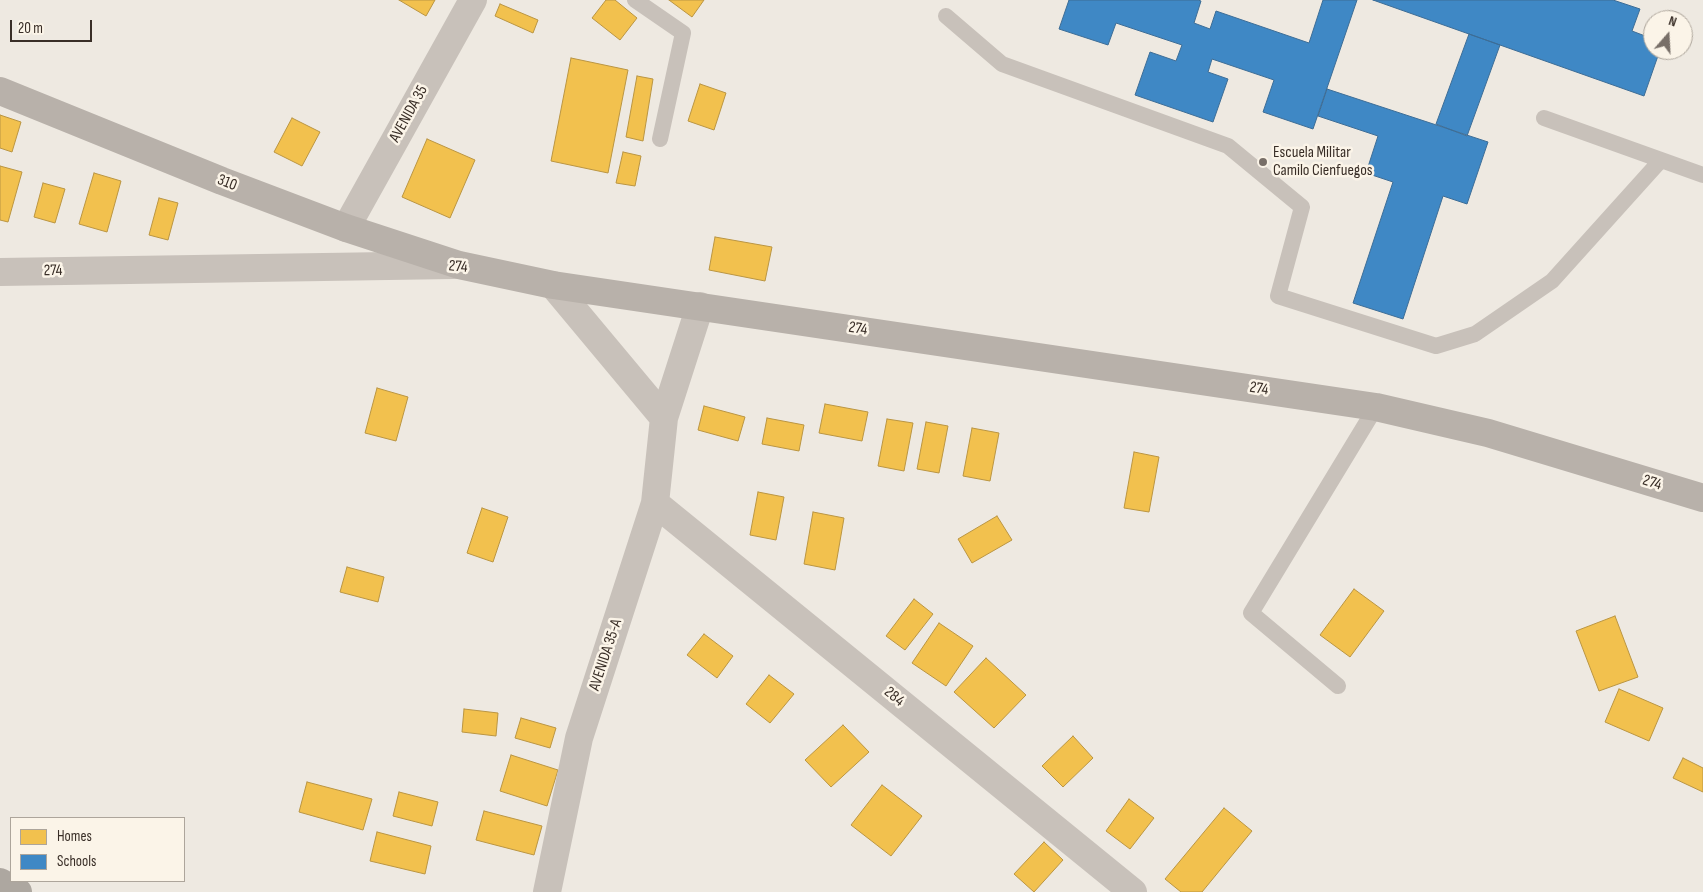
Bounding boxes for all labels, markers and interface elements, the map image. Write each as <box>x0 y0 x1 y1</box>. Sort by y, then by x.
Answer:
scale bar <box>12 10 95 42</box>
north arrow <box>1643 10 1693 60</box>
text: N <box>1666 12 1679 31</box>
text: 20 m <box>18 19 43 38</box>
street label: AVENIDA 35 <box>386 82 432 146</box>
place label: Escuela Militar Camilo Cienfuegos <box>1273 143 1373 181</box>
marker: Escuela Militar Camilo Cienfuegos <box>1257 156 1269 168</box>
street label: 310 <box>214 171 240 195</box>
street label: 274 <box>448 257 468 277</box>
street label: 274 <box>43 261 63 281</box>
street label: 274 <box>847 318 869 340</box>
street label: 274 <box>1248 378 1270 400</box>
street label: 274 <box>1640 471 1664 495</box>
street label: AVENIDA 35-A <box>585 617 627 693</box>
street label: 284 <box>880 683 908 711</box>
legend <box>10 817 185 882</box>
text: Homes <box>57 827 92 846</box>
text: Schools <box>57 852 96 871</box>

